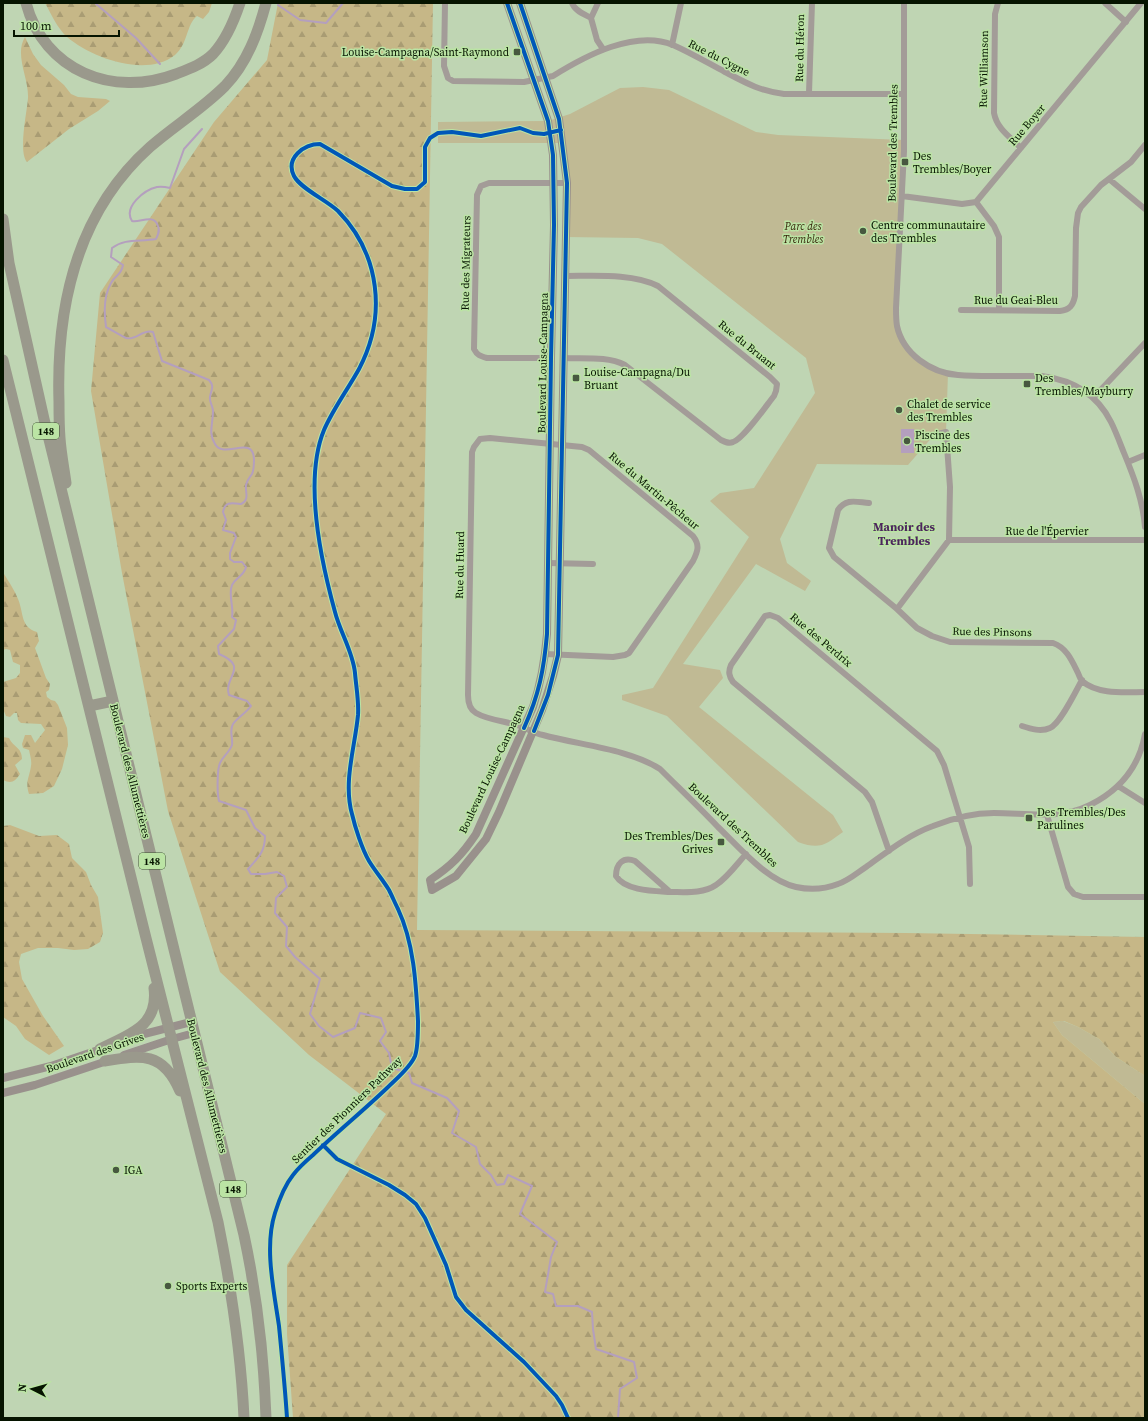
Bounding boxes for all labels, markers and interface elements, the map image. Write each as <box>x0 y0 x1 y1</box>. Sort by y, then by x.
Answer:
scale bar <box>14 12 119 38</box>
street label: Rue du Héron <box>792 14 808 82</box>
text: 100 m <box>20 18 52 34</box>
street label: Rue Williamson <box>976 30 992 108</box>
street label: Rue du Cygne <box>686 36 753 80</box>
place label: Louise-Campagna/Saint-Raymond <box>342 45 510 60</box>
marker: Louise-Campagna/Saint-Raymond <box>512 47 522 57</box>
street label: Boulevard des Trembles <box>884 84 902 202</box>
street label: Rue Boyer <box>1005 101 1049 149</box>
place label: Des Trembles/Boyer <box>913 149 992 177</box>
marker: Des Trembles/Boyer <box>900 157 910 167</box>
street label: Rue des Migrateurs <box>458 215 474 310</box>
place label: Centre communautaire des Trembles <box>871 218 986 246</box>
park label: Parc des Trembles <box>783 219 823 247</box>
marker: Centre communautaire des Trembles <box>858 226 868 236</box>
street label: Boulevard Louise-Campagna <box>534 292 552 433</box>
street label: Rue du Geai-Bleu <box>974 293 1059 308</box>
street label: Rue du Bruant <box>715 317 779 373</box>
place label: Louise-Campagna/Du Bruant <box>584 365 691 393</box>
place label: Des Trembles/Mayburry <box>1035 371 1134 399</box>
marker: Louise-Campagna/Du Bruant <box>571 373 581 383</box>
marker: Des Trembles/Mayburry <box>1022 379 1032 389</box>
place label: Chalet de service des Trembles <box>907 397 991 425</box>
marker: Chalet de service des Trembles <box>894 405 904 415</box>
road number: 148 <box>33 423 59 439</box>
place label: Piscine des Trembles <box>915 428 970 456</box>
marker: Piscine des Trembles <box>902 436 912 446</box>
street label: Rue du Martin-Pêcheur <box>605 449 703 534</box>
district label: Manoir des Trembles <box>873 519 935 549</box>
street label: Rue de l'Épervier <box>1005 524 1089 539</box>
street label: Rue du Huard <box>452 530 468 599</box>
street label: Rue des Perdrix <box>787 609 855 671</box>
street label: Rue des Pinsons <box>952 624 1032 640</box>
street label: Boulevard des Allumettières <box>106 702 154 840</box>
street label: Boulevard Louise-Campagna <box>455 702 529 836</box>
street label: Boulevard des Trembles <box>685 779 781 871</box>
place label: Des Trembles/Des Parulines <box>1037 805 1126 833</box>
marker: Des Trembles/Des Parulines <box>1024 813 1034 823</box>
place label: Des Trembles/Des Grives <box>624 829 713 857</box>
marker: Des Trembles/Des Grives <box>716 837 726 847</box>
road number: 148 <box>139 853 165 869</box>
street label: Boulevard des Allumettières <box>183 1017 231 1155</box>
street label: Boulevard des Grives <box>44 1029 146 1077</box>
street label: Sentier des Pionniers Pathway <box>289 1053 406 1167</box>
place label: IGA <box>124 1163 143 1178</box>
marker: IGA <box>111 1165 121 1175</box>
road number: 148 <box>220 1181 246 1197</box>
place label: Sports Experts <box>176 1279 247 1294</box>
marker: Sports Experts <box>163 1281 173 1291</box>
north arrow <box>12 1369 52 1409</box>
text: N <box>15 1383 30 1393</box>

